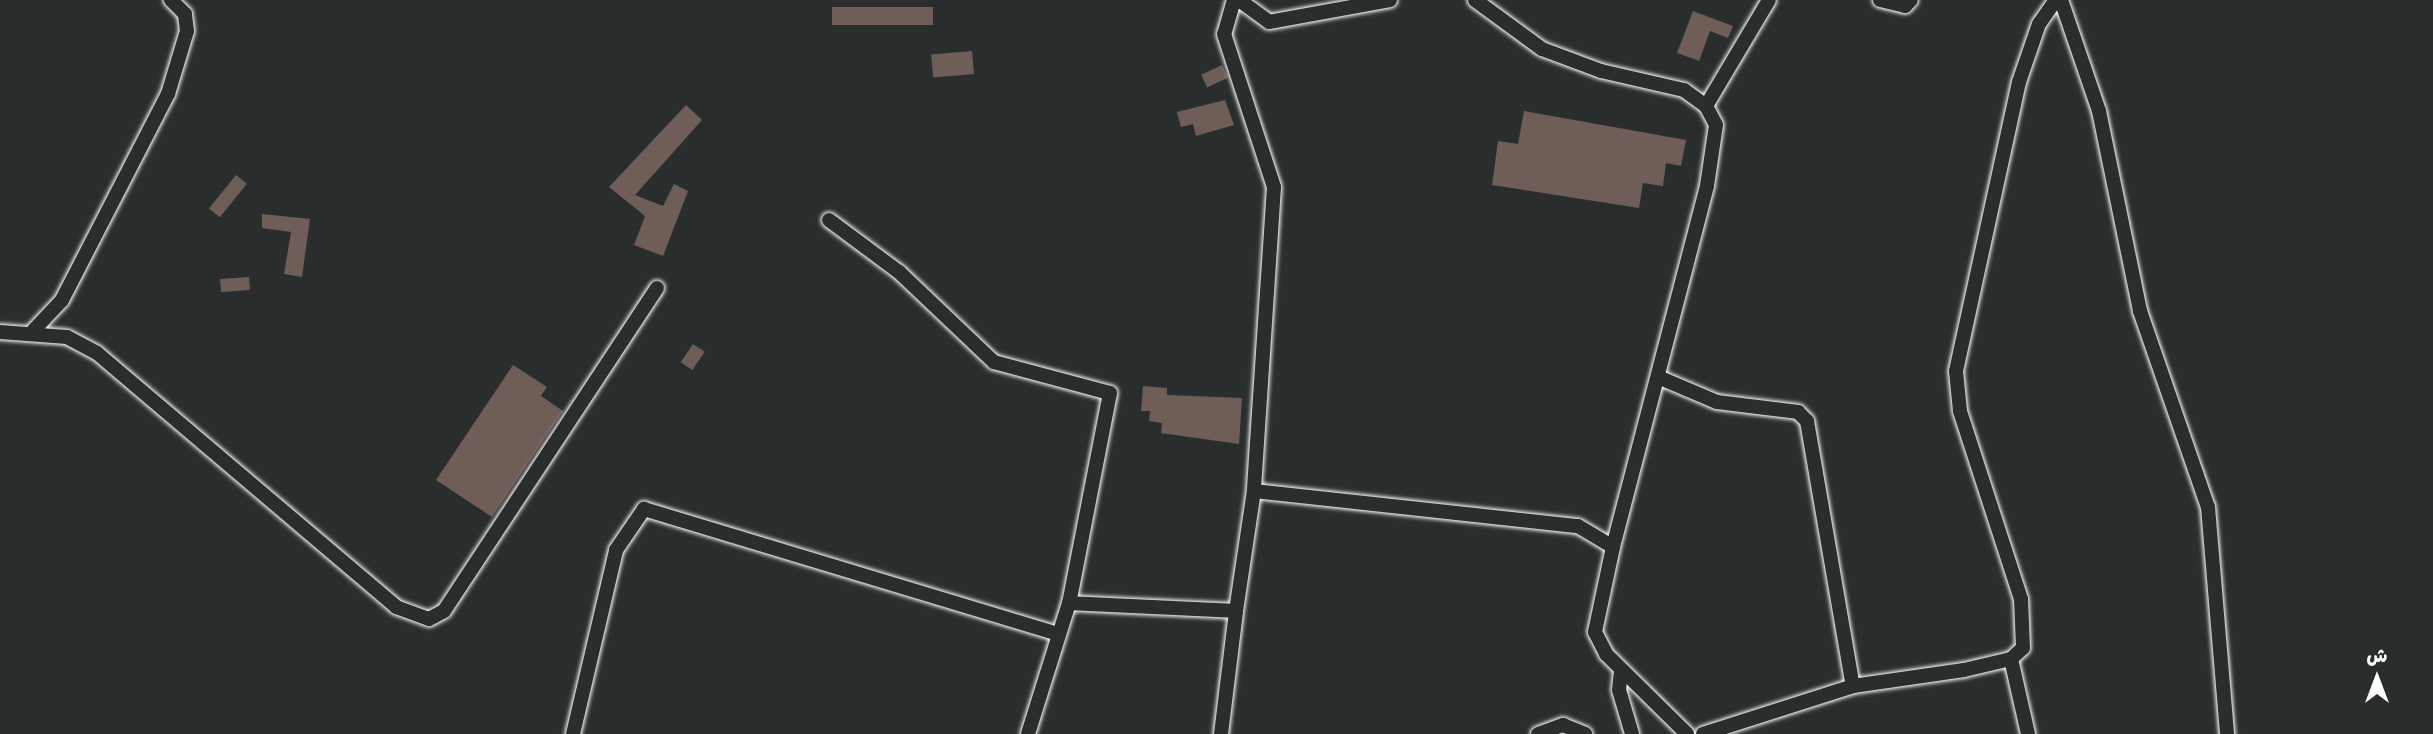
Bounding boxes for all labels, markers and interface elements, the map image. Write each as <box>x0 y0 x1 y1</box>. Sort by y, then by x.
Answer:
north arrow <box>2342 643 2412 713</box>
text: ش <box>2367 644 2387 669</box>

